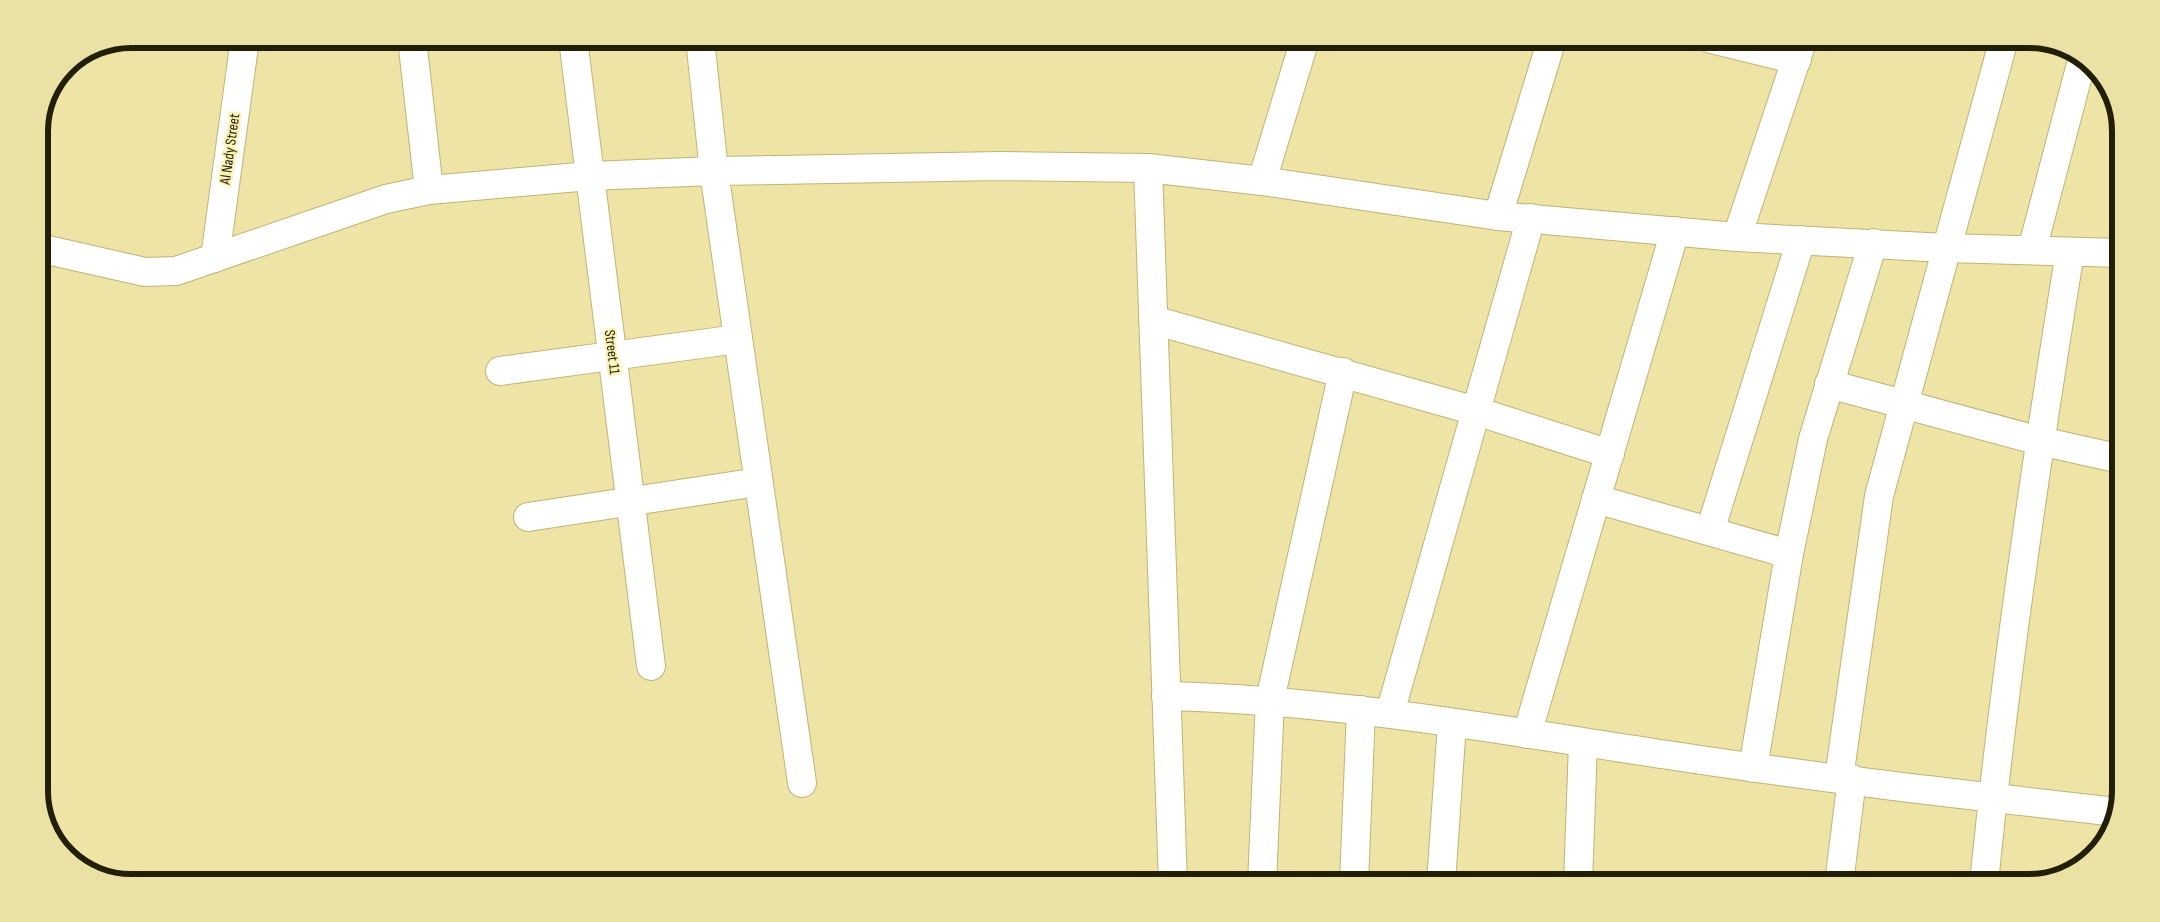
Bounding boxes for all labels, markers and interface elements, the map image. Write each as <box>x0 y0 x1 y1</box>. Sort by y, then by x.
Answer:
street label: Al Nady Street <box>215 112 244 187</box>
street label: Street 11 <box>600 329 624 376</box>

